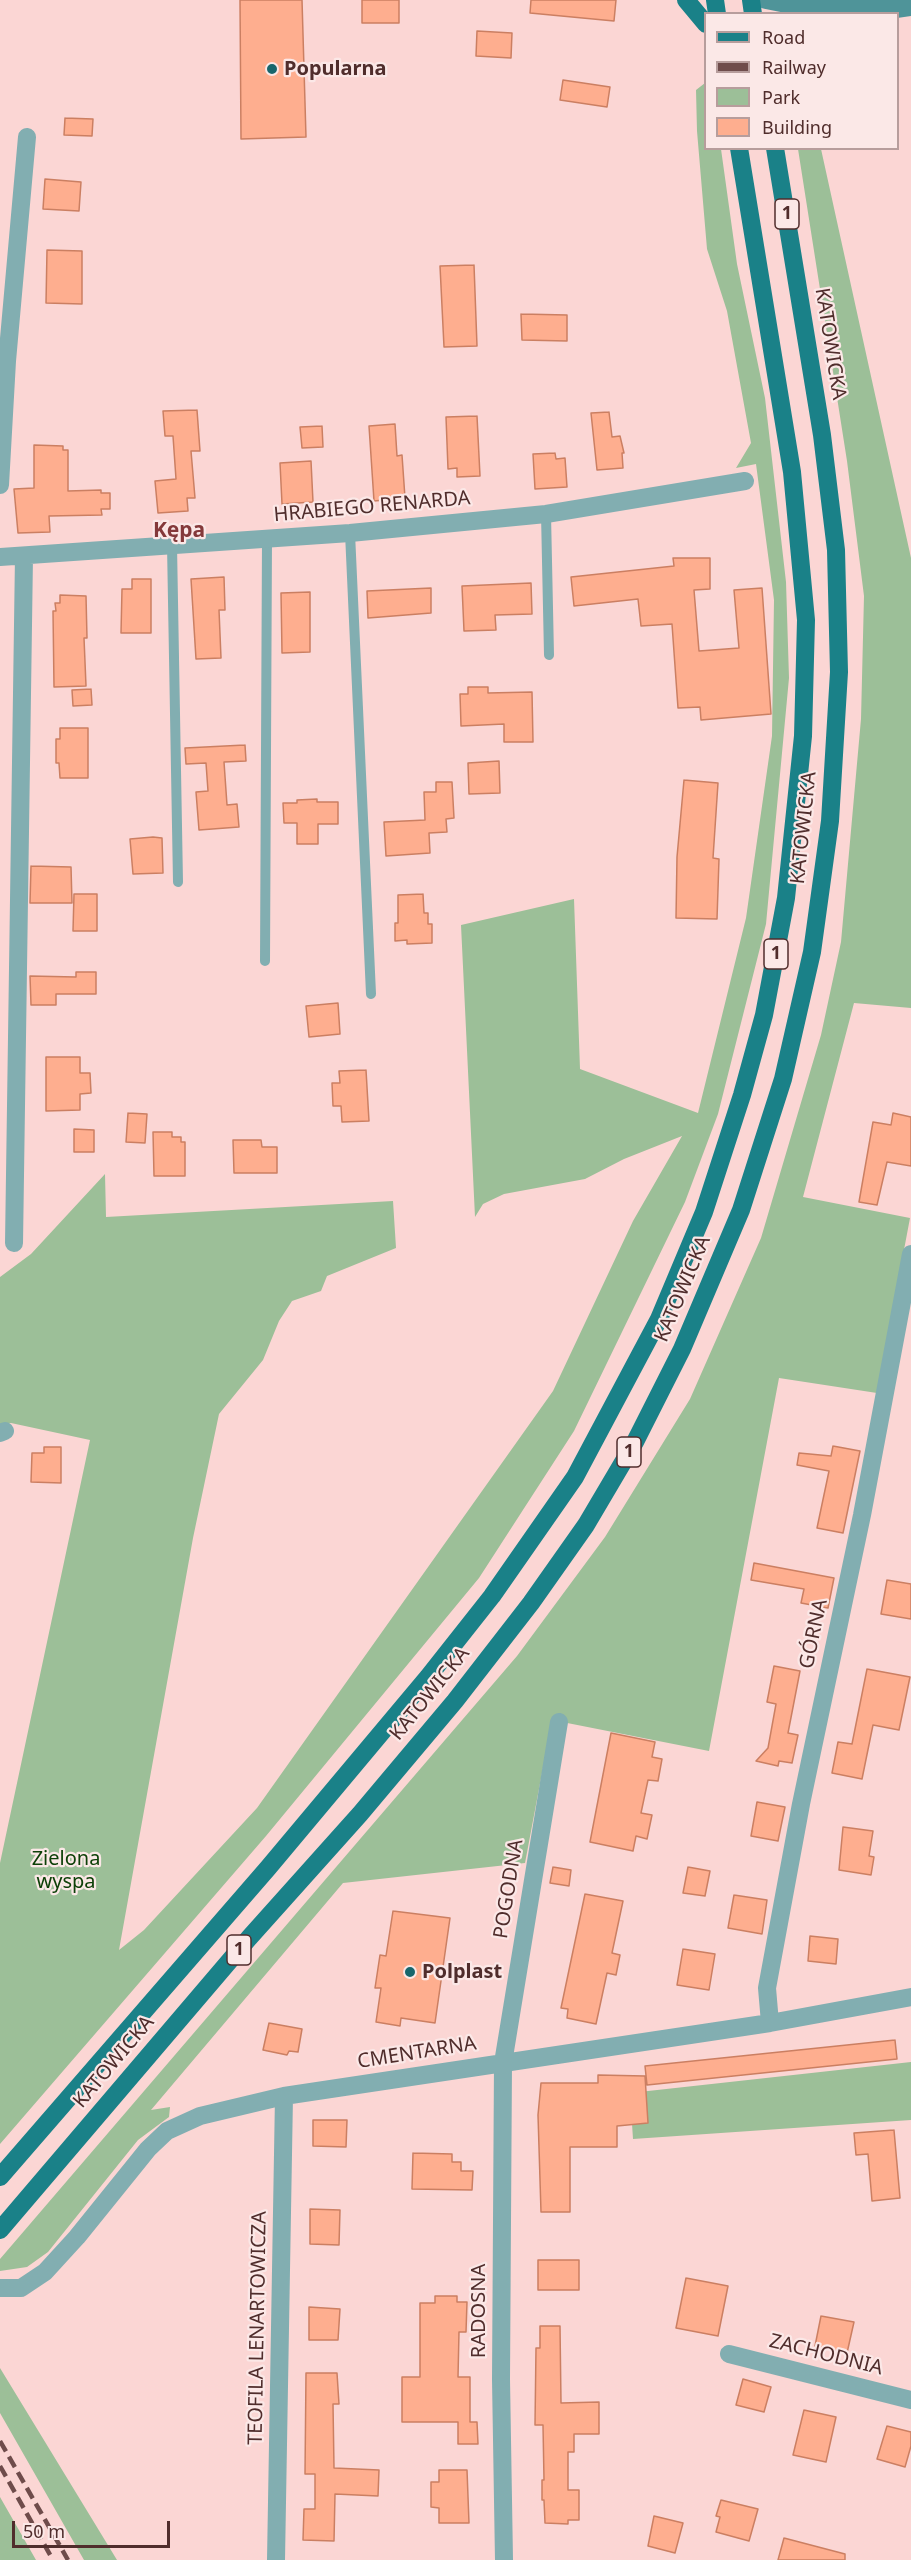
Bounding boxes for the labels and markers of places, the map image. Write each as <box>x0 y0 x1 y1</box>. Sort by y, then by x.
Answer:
place label: Popularna <box>284 57 386 81</box>
marker: Popularna <box>265 62 279 76</box>
place label: Polplast <box>422 1960 502 1984</box>
marker: Polplast <box>403 1965 417 1979</box>

